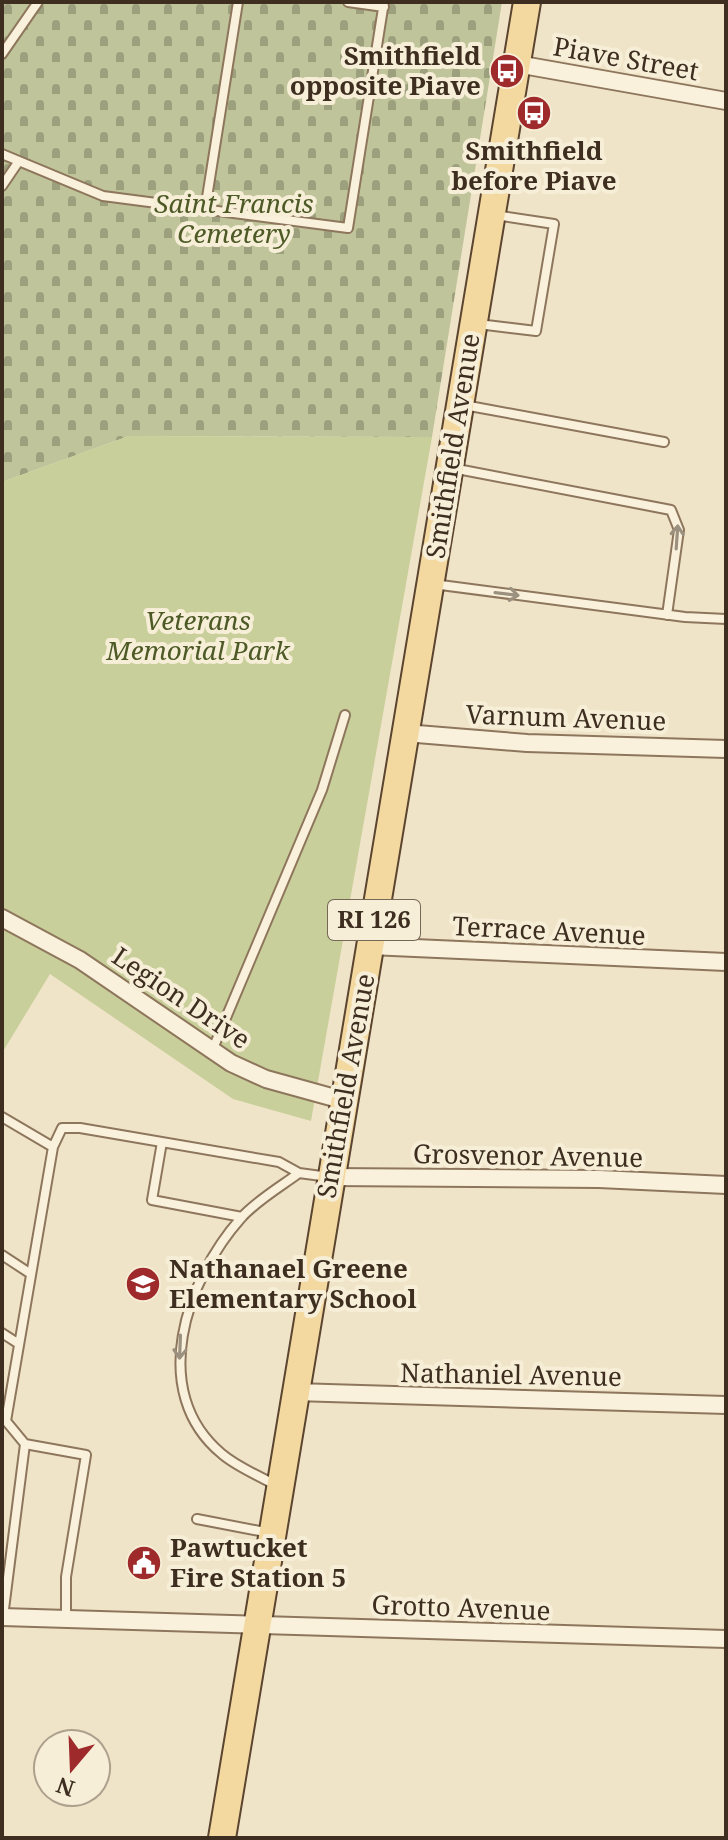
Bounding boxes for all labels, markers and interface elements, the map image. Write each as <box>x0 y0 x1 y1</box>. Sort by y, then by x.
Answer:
street label: Piave Street <box>551 28 702 88</box>
place label: Smithfield opposite Piave <box>290 37 481 103</box>
bus stop icon: Smithfield opposite Piave <box>488 52 526 90</box>
bus stop icon: Smithfield before Piave <box>515 94 553 132</box>
place label: Smithfield before Piave <box>451 132 617 198</box>
park label: Saint Francis Cemetery <box>154 185 314 251</box>
street label: Smithfield Avenue <box>416 331 488 561</box>
one-way arrow <box>669 525 684 551</box>
one-way arrow <box>494 587 519 602</box>
park label: Veterans Memorial Park <box>105 602 291 668</box>
street label: Varnum Avenue <box>465 696 667 738</box>
road number: RI 126 <box>328 900 420 940</box>
street label: Terrace Avenue <box>451 907 647 953</box>
street label: Legion Drive <box>105 938 258 1057</box>
street label: Smithfield Avenue <box>308 971 382 1201</box>
street label: Grosvenor Avenue <box>413 1135 643 1175</box>
place label: Nathanael Greene Elementary School <box>169 1250 417 1316</box>
school or university icon: Nathanael Greene Elementary School <box>124 1265 162 1303</box>
one-way arrow <box>173 1333 188 1360</box>
street label: Nathaniel Avenue <box>400 1354 622 1394</box>
place label: Pawtucket Fire Station 5 <box>170 1529 346 1595</box>
public building icon: Pawtucket Fire Station 5 <box>125 1544 163 1582</box>
street label: Grotto Avenue <box>371 1586 551 1628</box>
north arrow <box>32 1728 112 1808</box>
text: N <box>52 1771 78 1805</box>

